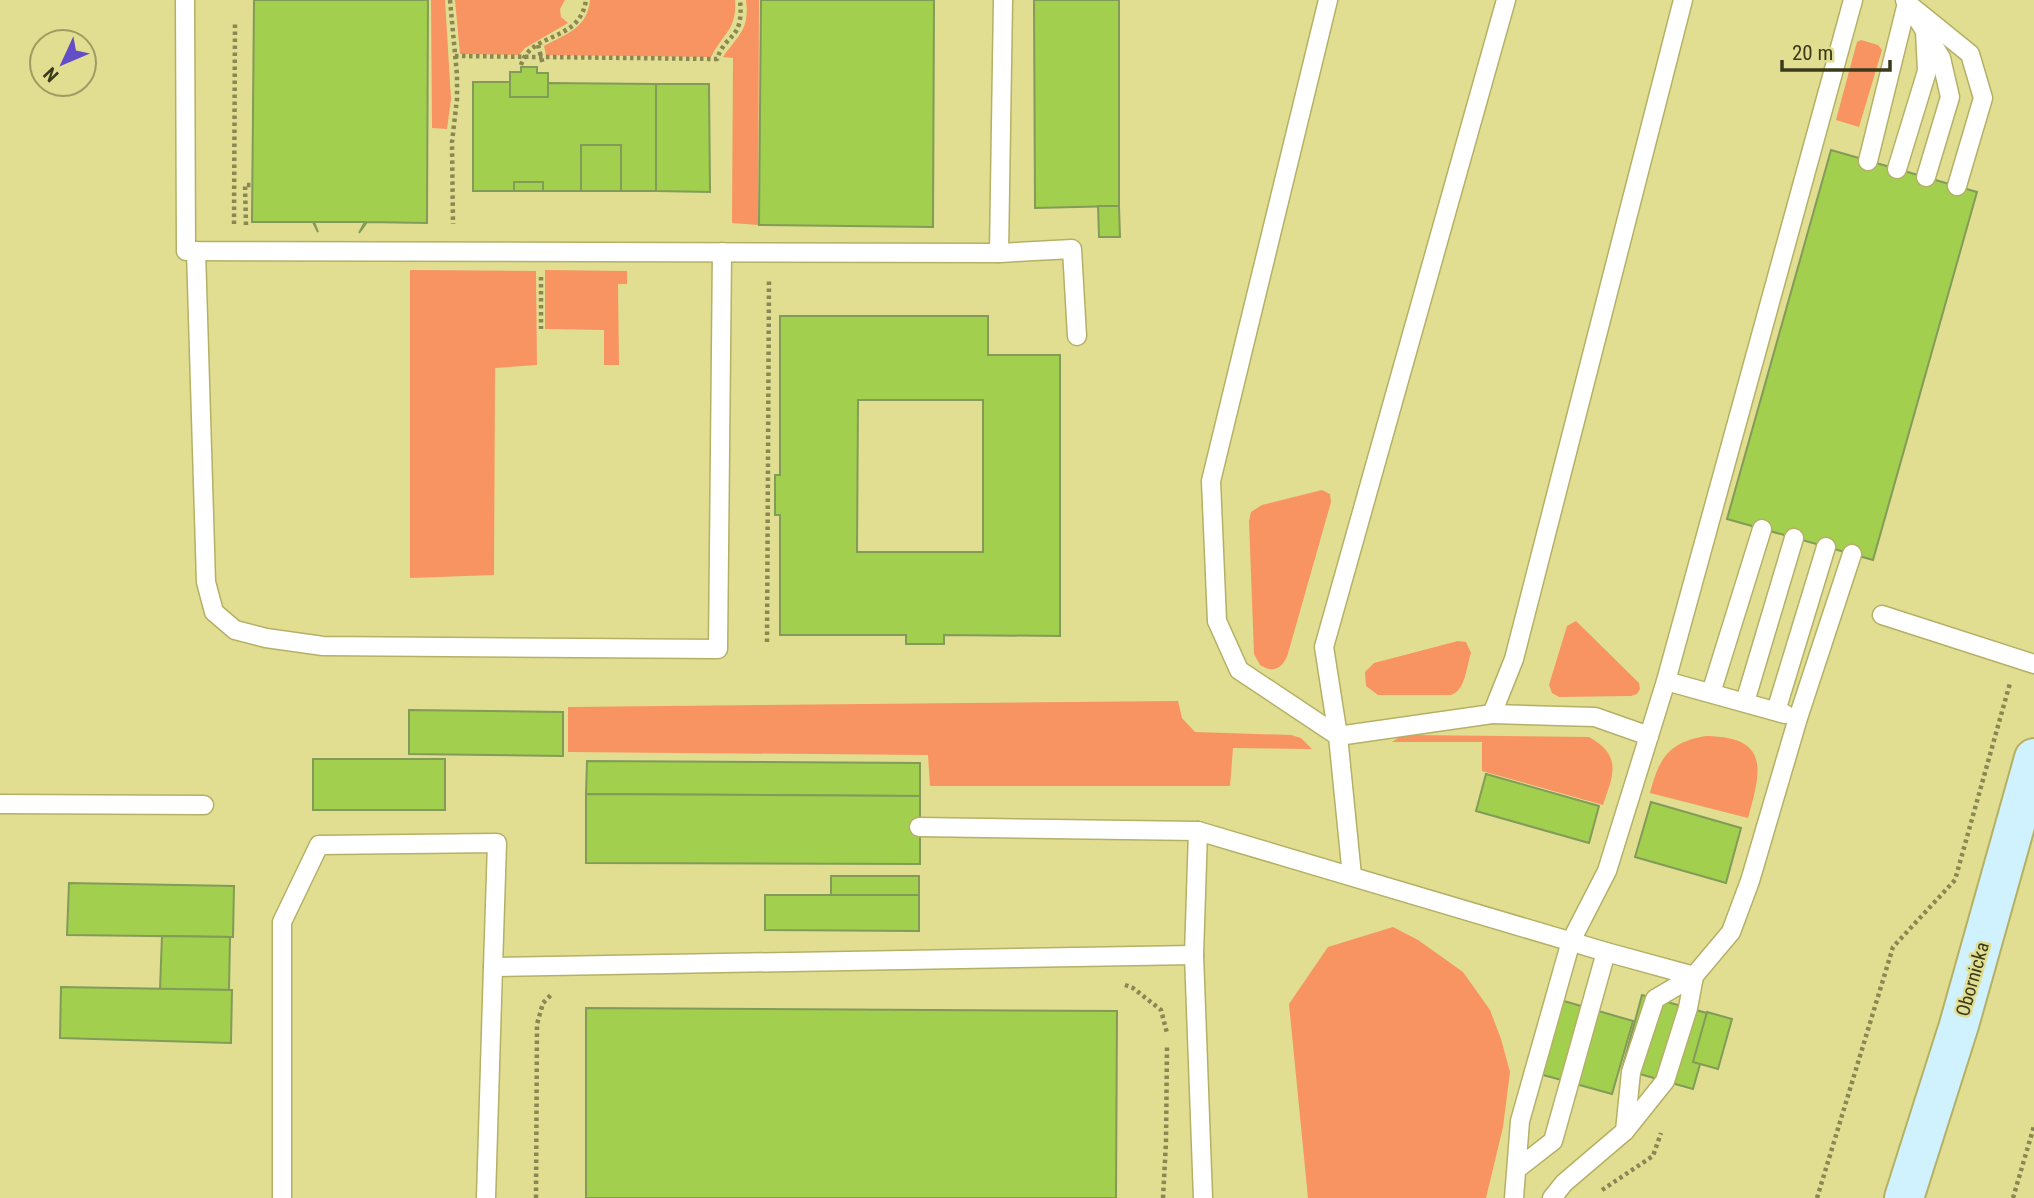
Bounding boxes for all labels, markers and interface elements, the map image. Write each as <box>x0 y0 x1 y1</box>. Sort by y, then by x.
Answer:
north arrow <box>28 28 98 98</box>
scale bar <box>1782 28 1890 72</box>
text: 20 m <box>1792 41 1833 65</box>
text: N <box>39 62 63 87</box>
street label: Obornicka <box>1951 939 1994 1019</box>

